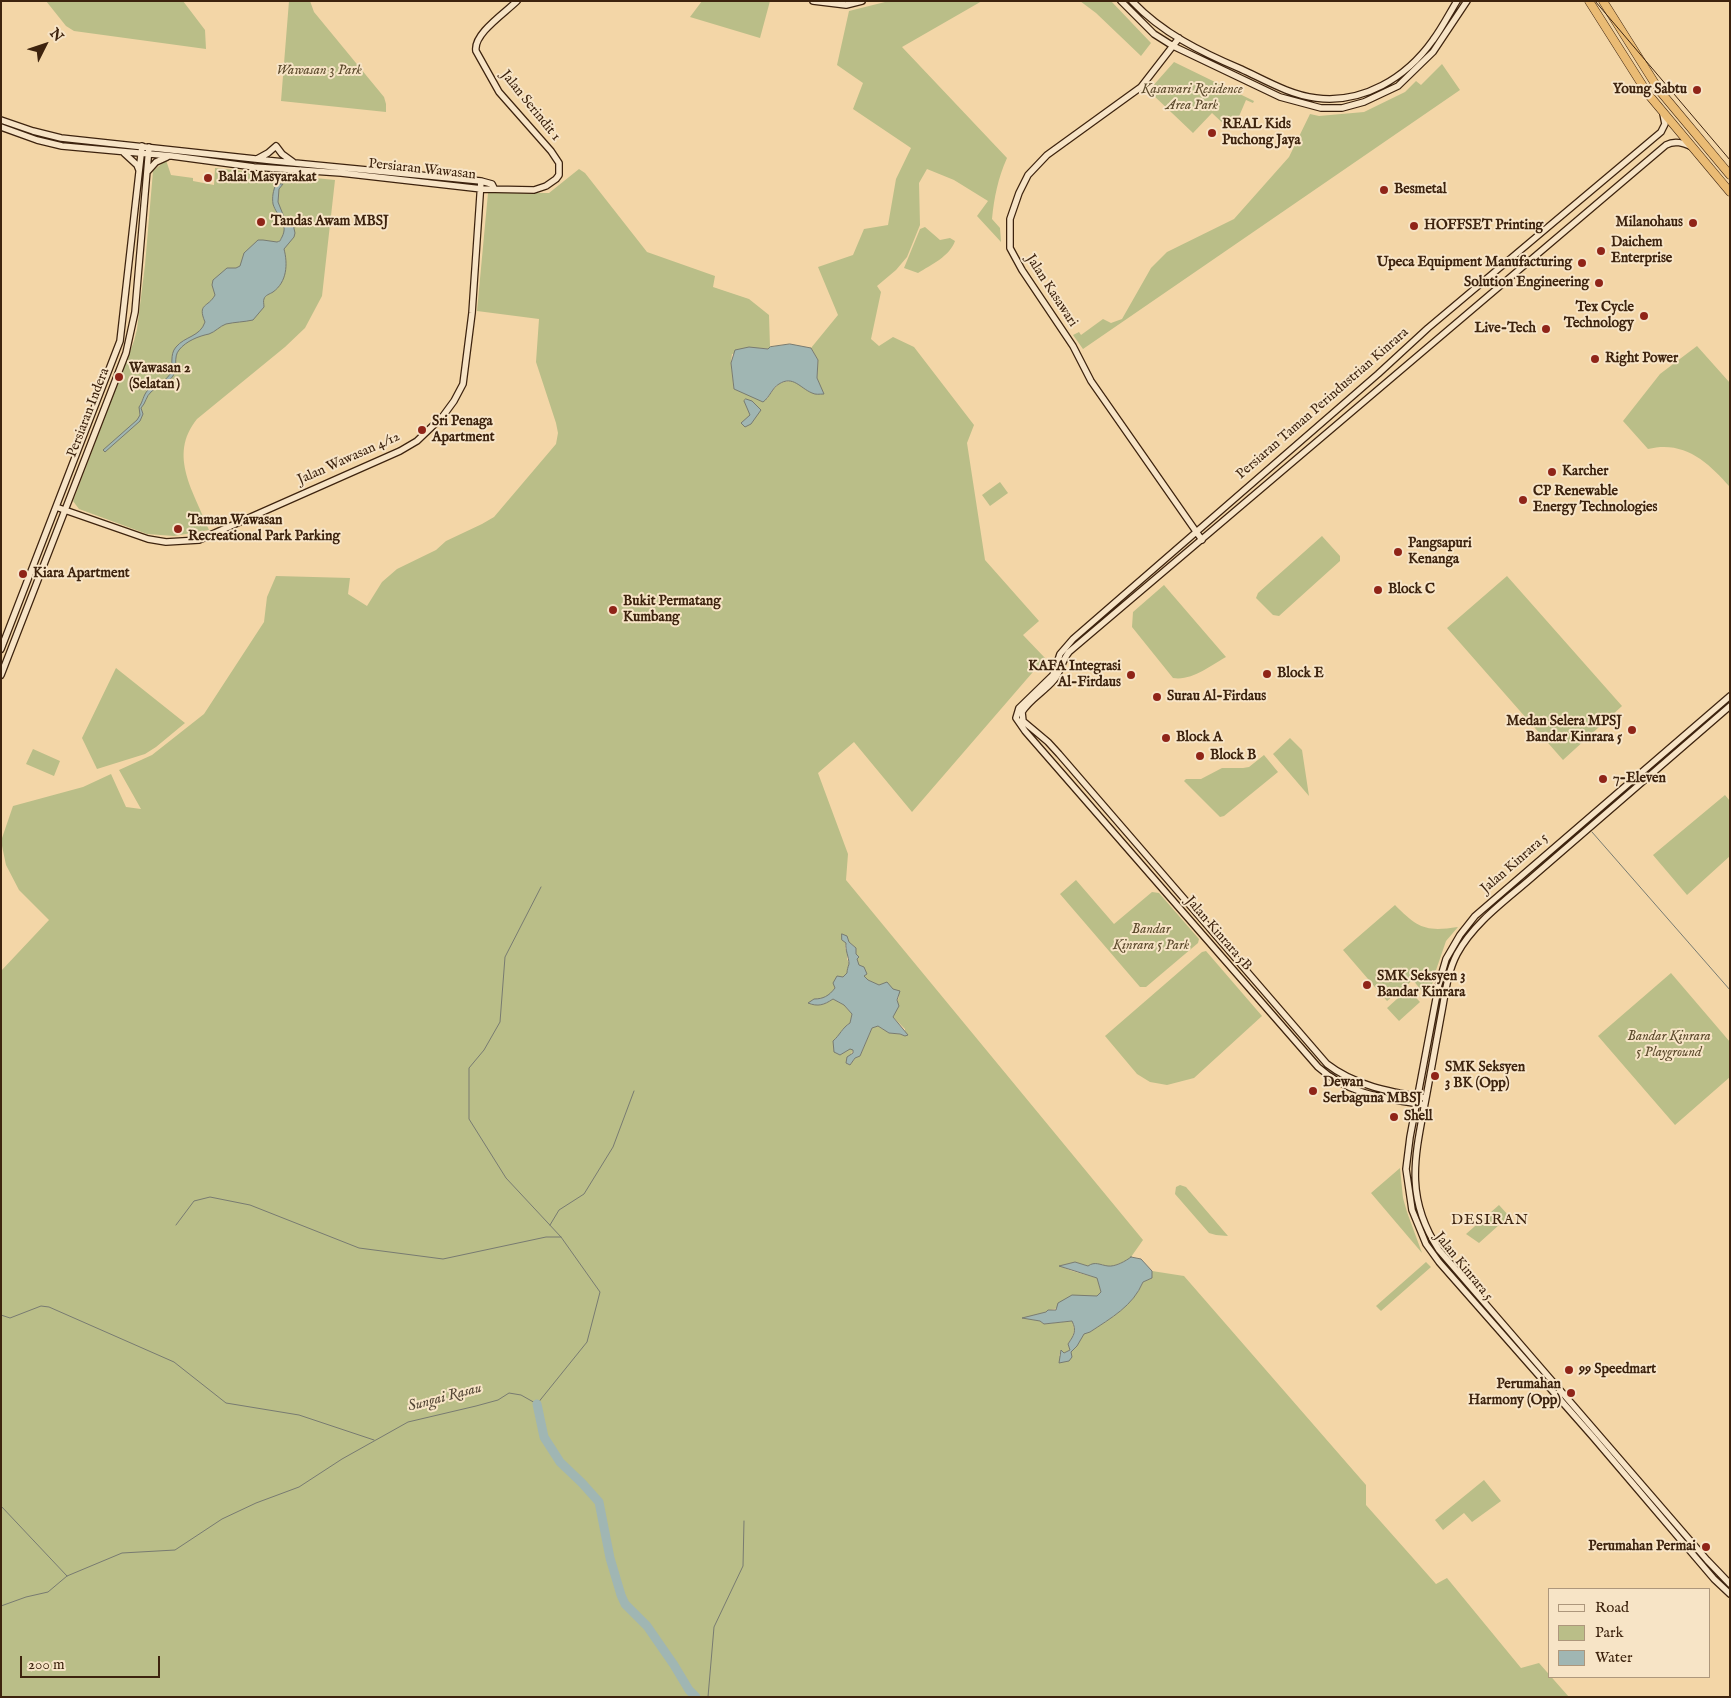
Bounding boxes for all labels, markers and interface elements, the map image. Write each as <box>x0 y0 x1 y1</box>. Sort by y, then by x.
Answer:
north arrow <box>20 20 70 70</box>
text: N <box>46 25 67 46</box>
park label: Wawasan 3 Park <box>276 63 362 79</box>
street label: Jalan Serindit 1 <box>496 67 564 145</box>
park label: Kasawari Residence Area Park <box>1141 82 1243 114</box>
place label: Young Sabtu <box>1613 82 1687 98</box>
marker: Young Sabtu <box>1691 84 1703 96</box>
place label: REAL Kids Puchong Jaya <box>1222 117 1300 150</box>
marker: REAL Kids Puchong Jaya <box>1206 127 1218 139</box>
street label: Persiaran Wawasan <box>367 156 477 184</box>
place label: Balai Masyarakat <box>218 170 316 186</box>
marker: Balai Masyarakat <box>202 172 214 184</box>
place label: Besmetal <box>1394 182 1446 198</box>
marker: Besmetal <box>1378 184 1390 196</box>
place label: Tandas Awam MBSJ <box>271 214 389 230</box>
place label: Milanohaus <box>1616 215 1683 231</box>
marker: Tandas Awam MBSJ <box>255 216 267 228</box>
marker: Milanohaus <box>1687 217 1699 229</box>
place label: HOFFSET Printing <box>1424 218 1543 234</box>
marker: HOFFSET Printing <box>1408 220 1420 232</box>
place label: Daichem Enterprise <box>1611 235 1672 268</box>
marker: Daichem Enterprise <box>1595 245 1607 257</box>
street label: Jalan Kasawari <box>1021 252 1081 330</box>
place label: Upeca Equipment Manufacturing <box>1377 255 1572 271</box>
marker: Upeca Equipment Manufacturing <box>1576 257 1588 269</box>
place label: Solution Engineering <box>1464 275 1589 291</box>
marker: Solution Engineering <box>1593 277 1605 289</box>
place label: Tex Cycle Technology <box>1564 300 1634 332</box>
marker: Tex Cycle Technology <box>1638 310 1650 322</box>
place label: Live-Tech <box>1474 321 1536 337</box>
marker: Live-Tech <box>1540 323 1552 335</box>
street label: Persiaran Taman Perindustrian Kinrara <box>1233 325 1413 483</box>
place label: Right Power <box>1605 351 1678 367</box>
marker: Right Power <box>1589 353 1601 365</box>
place label: Wawasan 2 (Selatan） <box>129 361 191 394</box>
street label: Persiaran Indera <box>64 366 114 460</box>
marker: Wawasan 2 (Selatan） <box>113 371 125 383</box>
place label: Sri Penaga Apartment <box>432 414 494 447</box>
marker: Sri Penaga Apartment <box>416 424 428 436</box>
street label: Jalan Wawasan 4/12 <box>295 429 403 489</box>
place label: Karcher <box>1562 464 1608 480</box>
marker: Karcher <box>1546 466 1558 478</box>
place label: CP Renewable Energy Technologies <box>1533 484 1657 516</box>
marker: CP Renewable Energy Technologies <box>1517 494 1529 506</box>
place label: Taman Wawasan Recreational Park Parking <box>188 513 340 546</box>
marker: Taman Wawasan Recreational Park Parking <box>172 523 184 535</box>
place label: Pangsapuri Kenanga <box>1408 536 1472 568</box>
marker: Pangsapuri Kenanga <box>1392 546 1404 558</box>
place label: Kiara Apartment <box>33 566 130 582</box>
marker: Kiara Apartment <box>17 568 29 580</box>
place label: Block C <box>1388 582 1435 598</box>
marker: Block C <box>1372 584 1384 596</box>
place label: Bukit Permatang Kumbang <box>623 594 721 626</box>
marker: Bukit Permatang Kumbang <box>607 604 619 616</box>
place label: KAFA Integrasi Al-Firdaus <box>1028 659 1121 692</box>
place label: Block E <box>1277 666 1324 682</box>
marker: Block E <box>1261 668 1273 680</box>
marker: KAFA Integrasi Al-Firdaus <box>1125 669 1137 681</box>
place label: Surau Al-Firdaus <box>1167 689 1266 705</box>
marker: Surau Al-Firdaus <box>1151 691 1163 703</box>
place label: Medan Selera MPSJ Bandar Kinrara 5 <box>1506 714 1622 746</box>
marker: Medan Selera MPSJ Bandar Kinrara 5 <box>1626 724 1638 736</box>
place label: Block A <box>1176 730 1223 746</box>
marker: Block A <box>1160 732 1172 744</box>
place label: Block B <box>1210 748 1256 764</box>
marker: Block B <box>1194 750 1206 762</box>
place label: 7-Eleven <box>1613 771 1666 787</box>
marker: 7-Eleven <box>1597 773 1609 785</box>
street label: Jalan Kinrara 5 <box>1478 830 1552 898</box>
street label: Jalan Kinrara 5B <box>1181 893 1255 975</box>
park label: Bandar Kinrara 5 Park <box>1113 922 1189 954</box>
place label: SMK Seksyen 3 Bandar Kinrara <box>1377 969 1465 1002</box>
marker: SMK Seksyen 3 Bandar Kinrara <box>1361 979 1373 991</box>
park label: Bandar Kinrara 5 Playground <box>1627 1029 1711 1062</box>
place label: SMK Seksyen 3 BK (Opp) <box>1445 1060 1525 1092</box>
marker: SMK Seksyen 3 BK (Opp) <box>1429 1070 1441 1082</box>
place label: Dewan Serbaguna MBSJ <box>1323 1075 1422 1108</box>
marker: Dewan Serbaguna MBSJ <box>1307 1085 1319 1097</box>
place label: Shell <box>1404 1109 1433 1125</box>
marker: Shell <box>1388 1111 1400 1123</box>
district label: DESIRAN <box>1450 1212 1530 1230</box>
street label: Jalan Kinrara 5 <box>1430 1229 1496 1305</box>
place label: 99 Speedmart <box>1579 1362 1656 1378</box>
marker: 99 Speedmart <box>1563 1364 1575 1376</box>
place label: Perumahan Harmony (Opp) <box>1468 1377 1561 1410</box>
water label: Sungai Rasau <box>406 1380 484 1416</box>
marker: Perumahan Harmony (Opp) <box>1565 1387 1577 1399</box>
place label: Perumahan Permai <box>1588 1539 1696 1555</box>
marker: Perumahan Permai <box>1700 1541 1712 1553</box>
legend <box>1548 1588 1711 1678</box>
text: Road <box>1595 1598 1629 1617</box>
text: Park <box>1595 1623 1624 1642</box>
scale bar <box>22 1646 162 1678</box>
text: Water <box>1595 1648 1632 1667</box>
text: 200 m <box>28 1655 65 1674</box>

